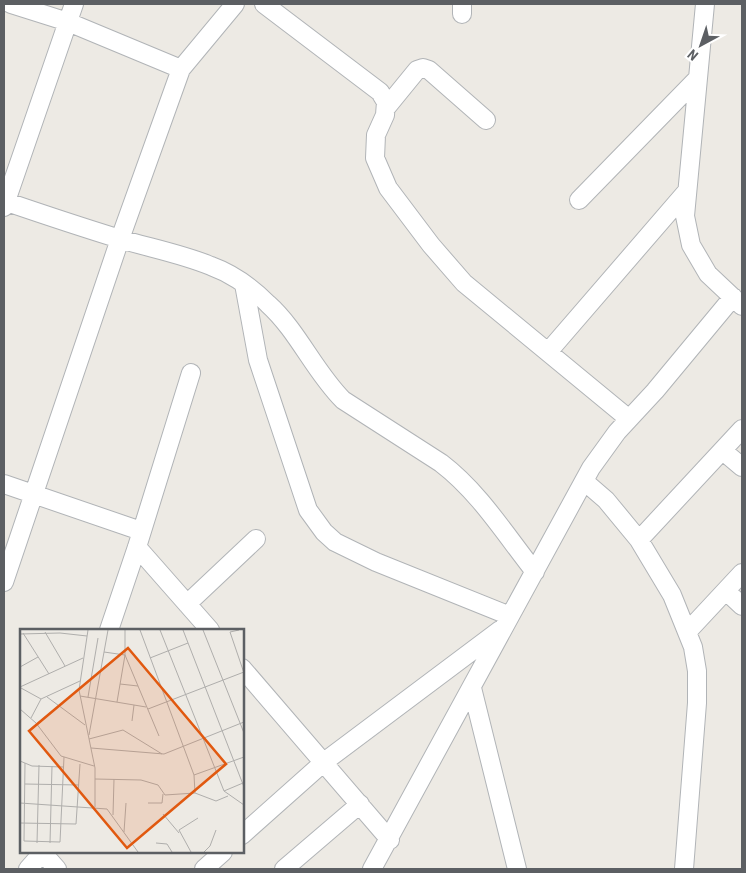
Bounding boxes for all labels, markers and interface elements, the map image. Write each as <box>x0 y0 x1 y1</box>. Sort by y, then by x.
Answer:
north arrow <box>676 20 726 70</box>
text: N <box>684 46 701 64</box>
inset map <box>20 629 244 853</box>

